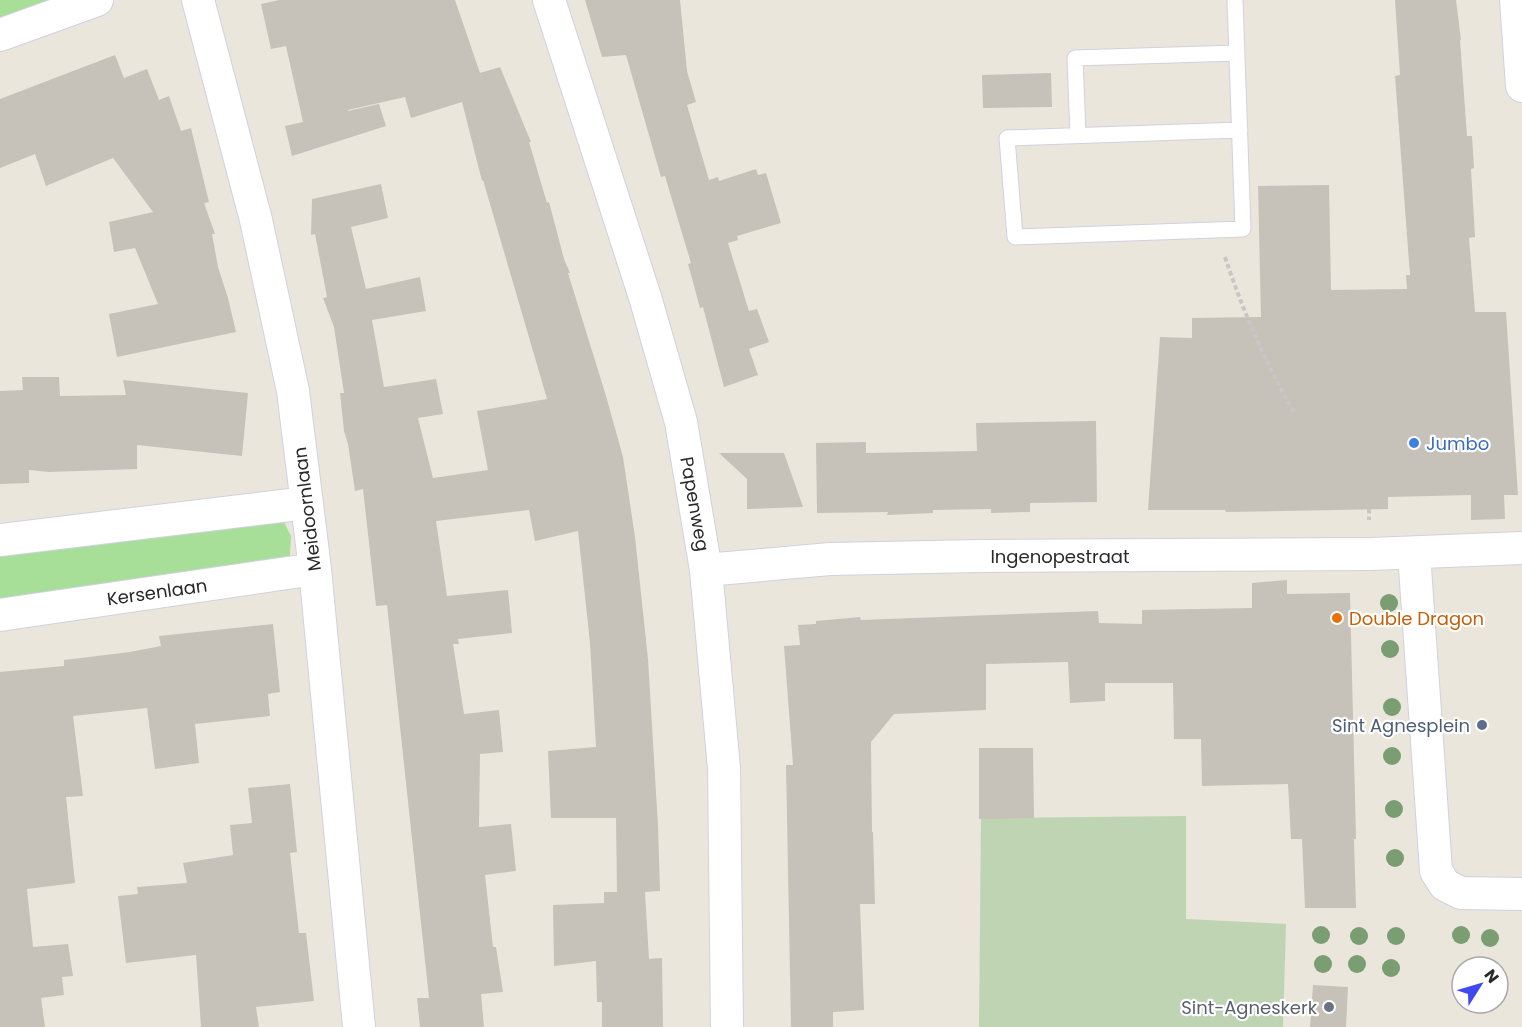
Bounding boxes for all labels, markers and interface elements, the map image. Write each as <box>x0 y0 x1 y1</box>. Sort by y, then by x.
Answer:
place label: Jumbo <box>1426 431 1489 456</box>
marker: Jumbo <box>1407 436 1421 450</box>
street label: Meidoornlaan <box>287 446 327 572</box>
street label: Papenweg <box>674 455 716 553</box>
street label: Ingenopestraat <box>990 544 1130 569</box>
street label: Kersenlaan <box>105 573 209 611</box>
place label: Double Dragon <box>1349 606 1484 631</box>
marker: Double Dragon <box>1330 611 1344 625</box>
place label: Sint Agnesplein <box>1332 713 1470 738</box>
marker: Sint Agnesplein <box>1475 718 1489 732</box>
north arrow <box>1450 955 1510 1015</box>
text: N <box>1479 965 1504 988</box>
place label: Sint-Agneskerk <box>1181 995 1318 1020</box>
marker: Sint-Agneskerk <box>1322 1000 1336 1014</box>

